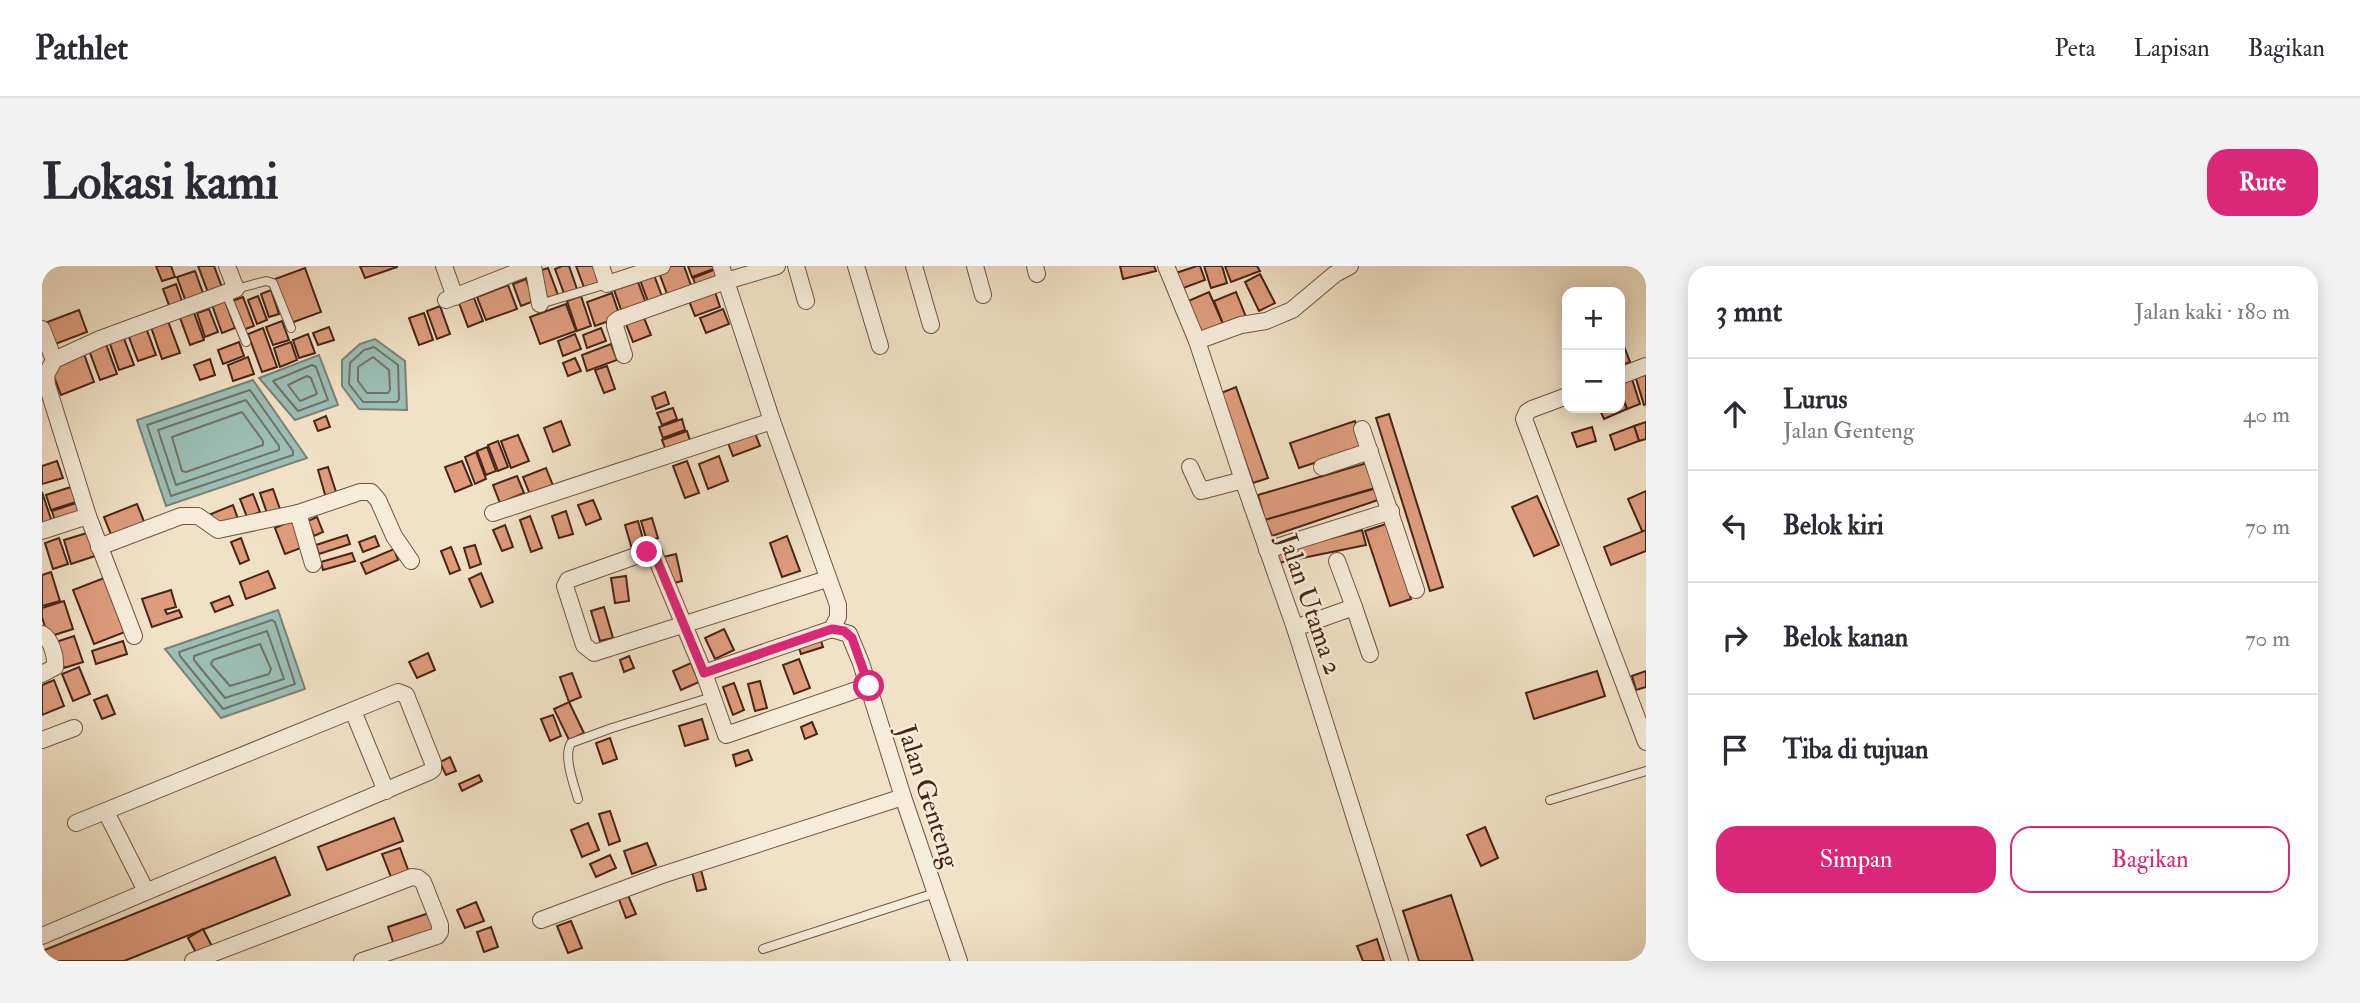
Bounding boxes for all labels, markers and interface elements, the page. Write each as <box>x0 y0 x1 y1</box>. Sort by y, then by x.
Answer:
text: Pathlet <box>35 28 128 69</box>
text: Peta <box>2054 33 2096 64</box>
text: Lapisan <box>2134 33 2210 64</box>
text: Bagikan <box>2248 33 2325 64</box>
button: Rute <box>2207 149 2318 216</box>
text: Lokasi kami <box>42 152 279 213</box>
map controls <box>1562 287 1625 413</box>
button: + <box>1562 287 1625 350</box>
text: 3 mnt <box>1716 293 1782 330</box>
text: Jalan kaki · 180 m <box>2135 297 2290 326</box>
button: − <box>1562 350 1625 413</box>
text: Lurus <box>1783 384 1847 416</box>
icon: ahead <box>1716 395 1754 433</box>
text: 40 m <box>2243 400 2290 429</box>
text: Jalan Genteng <box>1783 416 1914 445</box>
icon: left <box>1716 507 1754 545</box>
text: Belok kiri <box>1783 510 1884 542</box>
text: 70 m <box>2245 512 2290 541</box>
street label: Jalan Utama 2 <box>1271 529 1349 679</box>
route end <box>631 536 662 567</box>
icon: right <box>1716 619 1754 657</box>
text: Belok kanan <box>1783 622 1908 654</box>
text: 70 m <box>2245 624 2290 653</box>
route start <box>853 670 884 701</box>
street label: Jalan Genteng <box>890 720 967 873</box>
icon: arrive <box>1716 731 1754 769</box>
text: Tiba di tujuan <box>1783 734 1928 766</box>
button: Simpan <box>1716 826 1996 893</box>
button: Bagikan <box>2010 826 2290 893</box>

